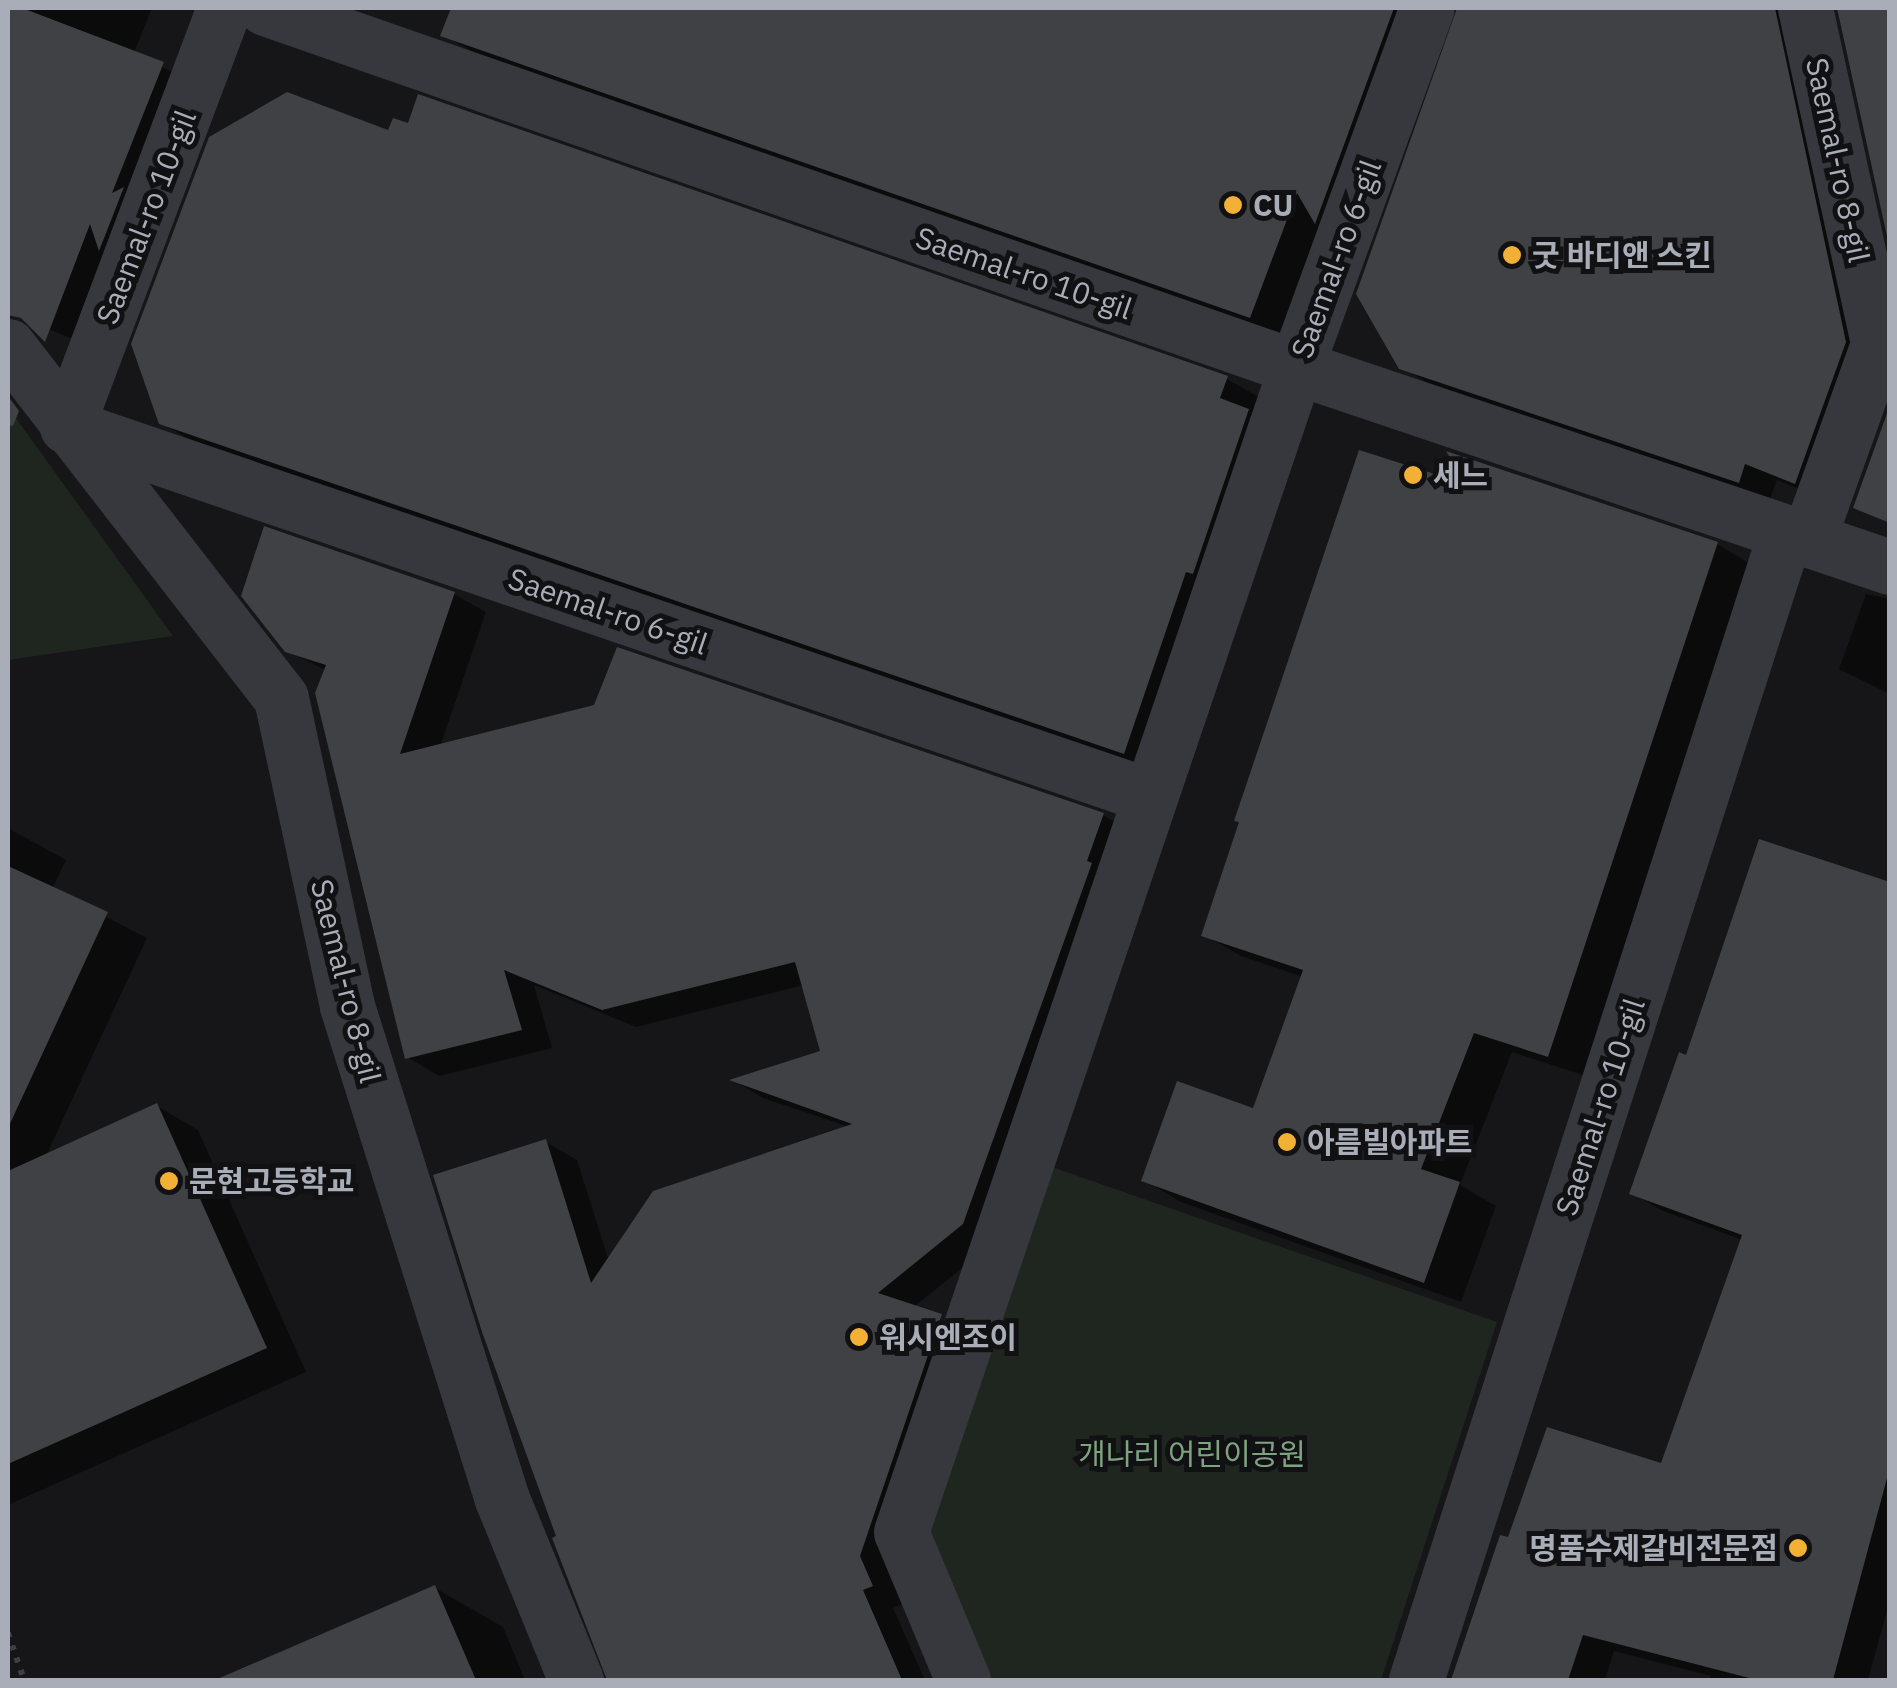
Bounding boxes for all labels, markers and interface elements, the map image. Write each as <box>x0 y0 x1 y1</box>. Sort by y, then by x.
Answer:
street label: Saemal-ro 8-gil <box>1799 54 1877 266</box>
street label: Saemal-ro 10-gil <box>89 105 203 329</box>
street label: Saemal-ro 6-gil <box>1283 155 1389 363</box>
place label: CU <box>1253 187 1293 223</box>
marker: CU <box>1222 194 1244 216</box>
street label: Saemal-ro 10-gil <box>911 219 1137 327</box>
place label: 굿 바디앤 스킨 <box>1532 237 1712 273</box>
marker: 굿 바디앤 스킨 <box>1501 244 1523 266</box>
place label: 세느 <box>1433 457 1488 493</box>
marker: 세느 <box>1402 464 1424 486</box>
street label: Saemal-ro 6-gil <box>504 560 712 662</box>
street label: Saemal-ro 8-gil <box>303 876 389 1086</box>
street label: Saemal-ro 10-gil <box>1548 994 1652 1220</box>
place label: 아름빌아파트 <box>1307 1124 1473 1160</box>
marker: 아름빌아파트 <box>1276 1131 1298 1153</box>
place label: 문현고등학교 <box>189 1163 355 1199</box>
marker: 문현고등학교 <box>158 1170 180 1192</box>
place label: 워시엔조이 <box>879 1319 1017 1355</box>
marker: 워시엔조이 <box>848 1326 870 1348</box>
park label: 개나리 어린이공원 <box>1078 1436 1306 1472</box>
place label: 명품수제갈비전문점 <box>1530 1530 1778 1566</box>
marker: 명품수제갈비전문점 <box>1787 1537 1809 1559</box>

